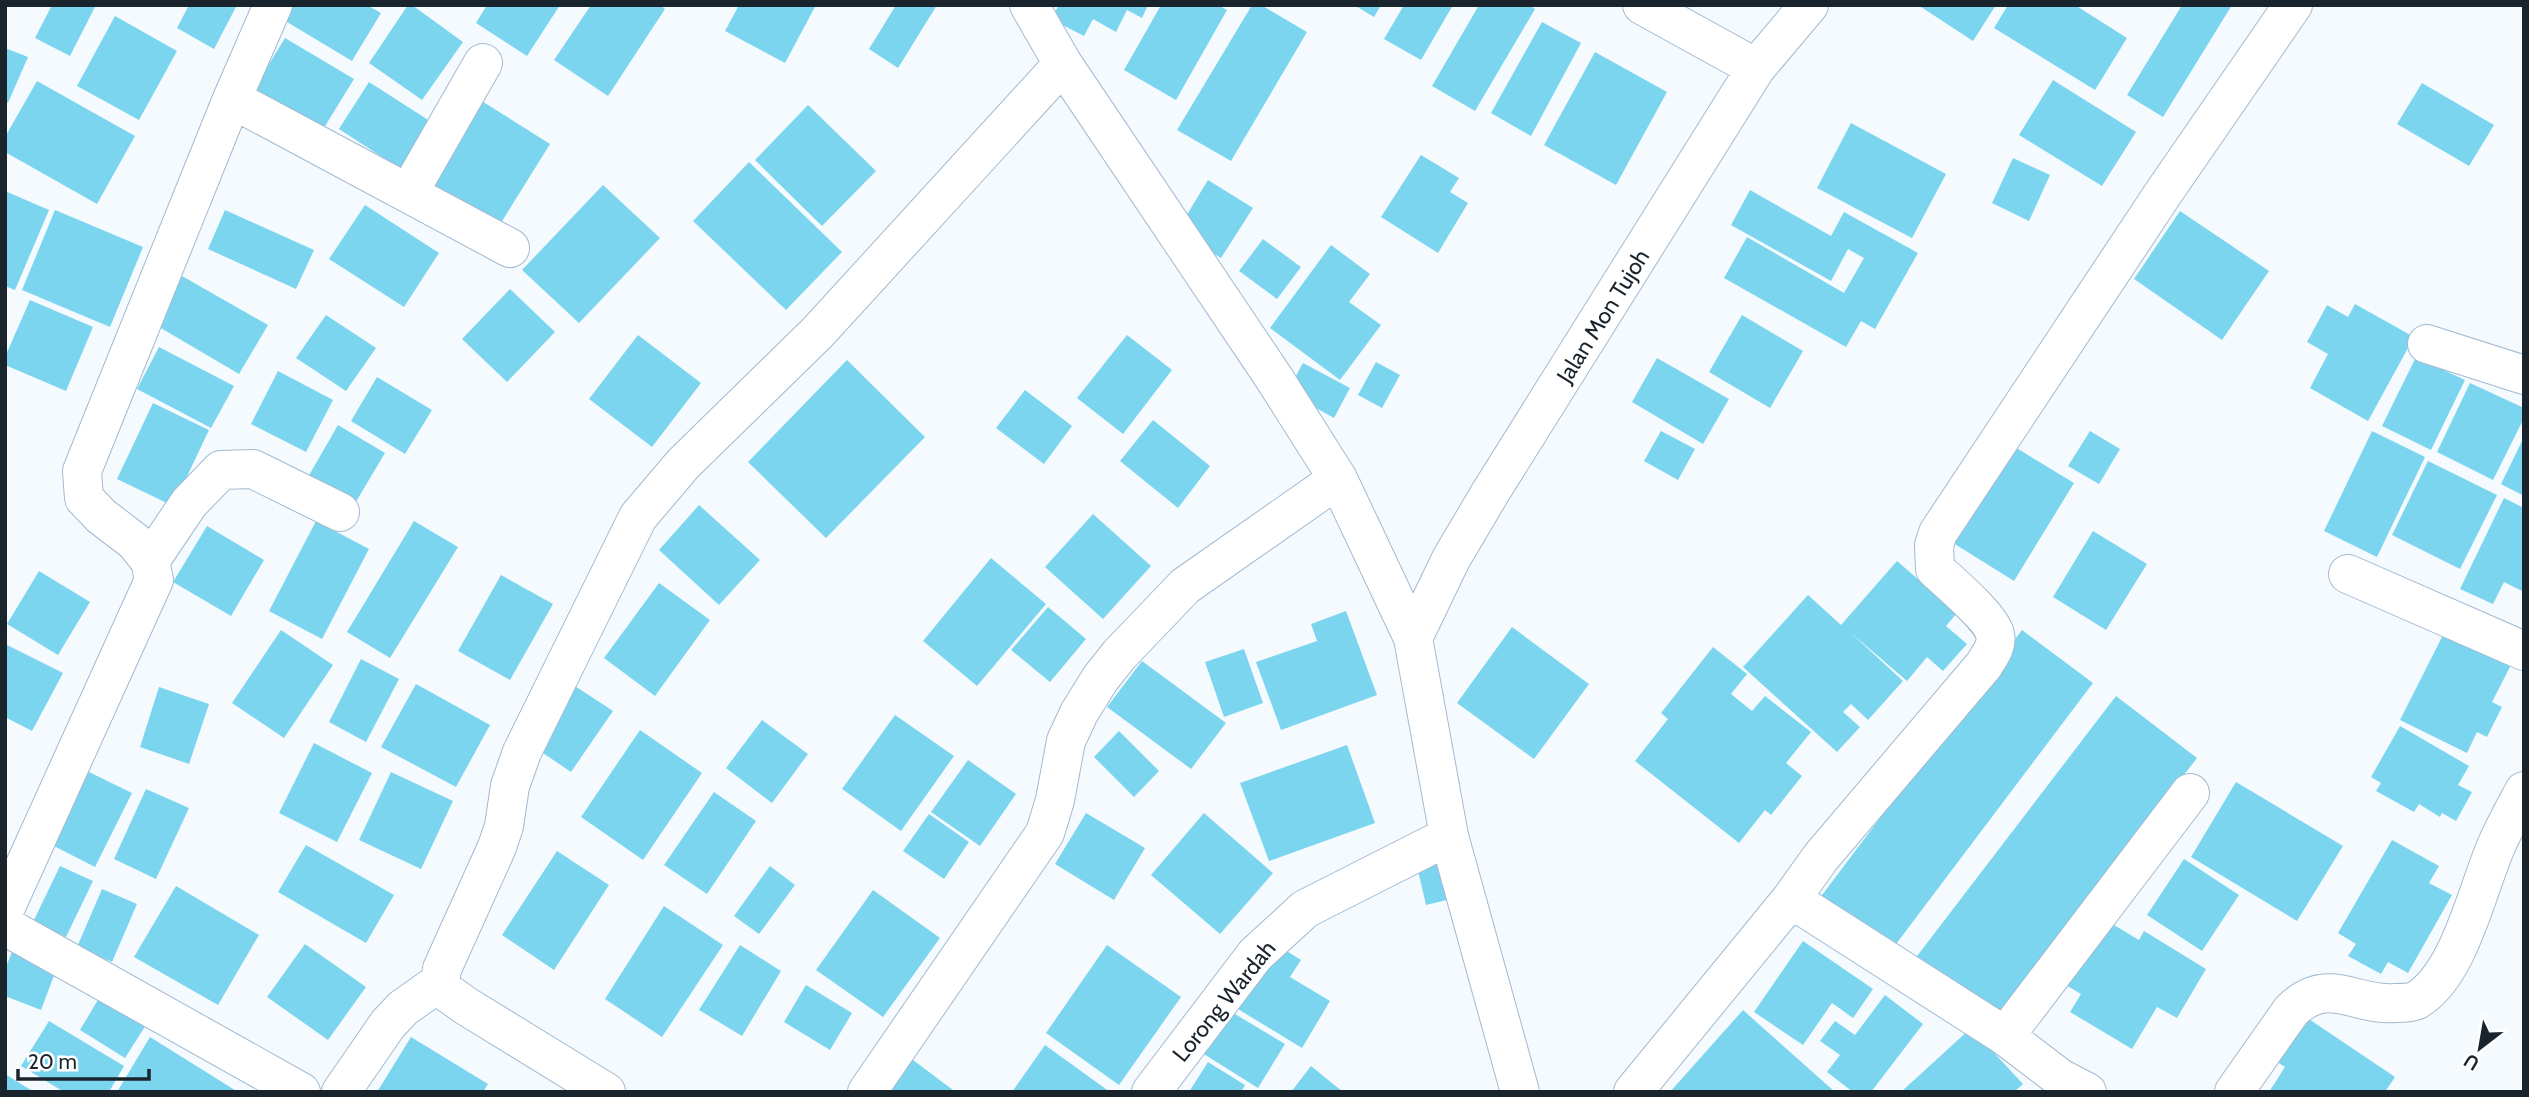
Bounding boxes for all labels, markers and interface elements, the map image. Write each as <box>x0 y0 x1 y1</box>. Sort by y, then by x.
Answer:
street label: Jalan Mon Tujoh <box>1550 244 1655 389</box>
street label: Lorong Wardah <box>1166 935 1282 1067</box>
north arrow <box>2445 1013 2515 1083</box>
scale bar <box>18 1038 149 1082</box>
text: 20 m <box>28 1049 77 1074</box>
text: U <box>2460 1049 2483 1076</box>

